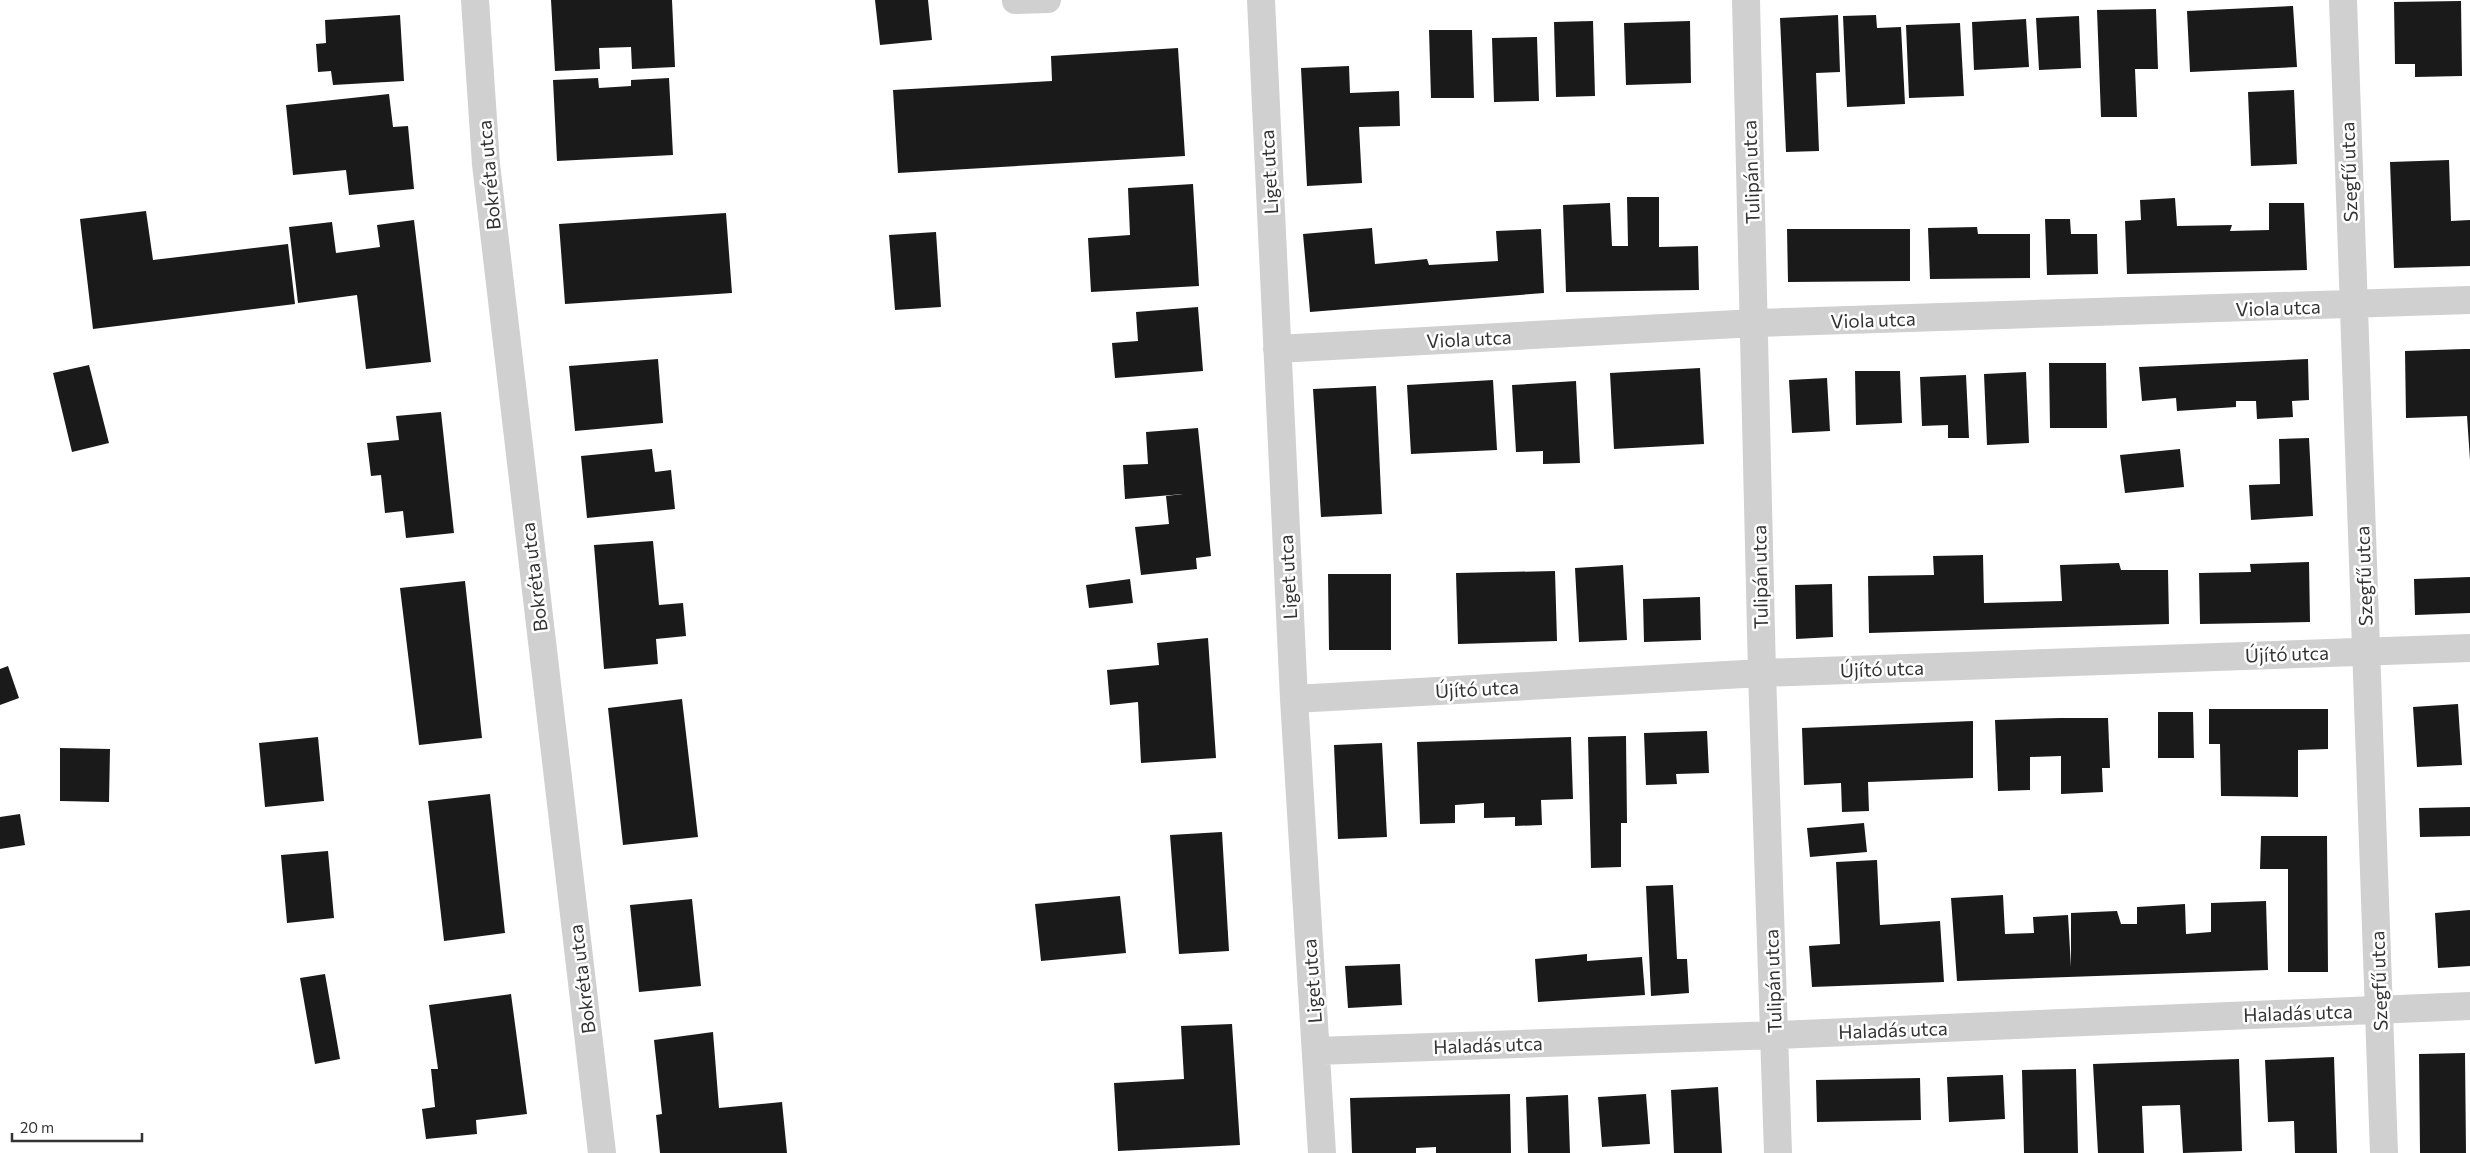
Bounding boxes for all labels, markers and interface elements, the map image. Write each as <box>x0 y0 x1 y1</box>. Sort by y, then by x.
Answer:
street label: Bokréta utca <box>472 119 505 231</box>
street label: Tulipán utca <box>1737 120 1764 224</box>
street label: Szegfű utca <box>2335 122 2362 223</box>
street label: Liget utca <box>1255 129 1282 215</box>
street label: Viola utca <box>2235 295 2321 320</box>
street label: Viola utca <box>1830 307 1916 332</box>
street label: Viola utca <box>1426 325 1512 352</box>
street label: Bokréta utca <box>515 521 552 633</box>
street label: Tulipán utca <box>1747 525 1772 629</box>
street label: Szegfű utca <box>2350 526 2377 627</box>
street label: Liget utca <box>1274 534 1301 620</box>
street label: Újító utca <box>2245 640 2329 666</box>
street label: Újító utca <box>1840 655 1924 681</box>
street label: Újító utca <box>1434 674 1519 702</box>
street label: Bokréta utca <box>563 923 600 1035</box>
street label: Tulipán utca <box>1759 929 1786 1033</box>
street label: Szegfű utca <box>2365 931 2392 1032</box>
street label: Liget utca <box>1297 938 1326 1024</box>
street label: Haladás utca <box>2243 999 2353 1026</box>
street label: Haladás utca <box>1838 1016 1948 1043</box>
street label: Haladás utca <box>1433 1031 1543 1058</box>
scale bar <box>12 1110 142 1142</box>
text: 20 m <box>20 1118 54 1136</box>

